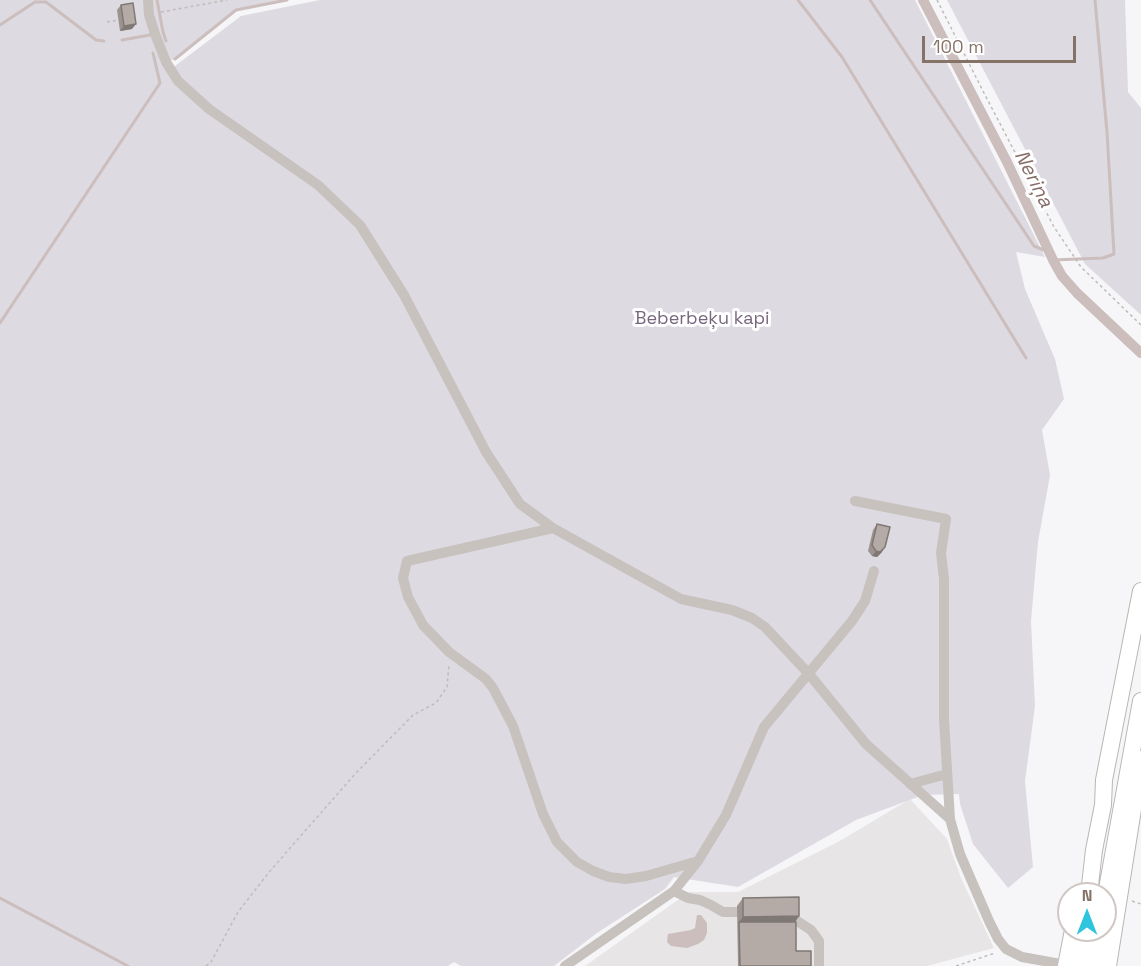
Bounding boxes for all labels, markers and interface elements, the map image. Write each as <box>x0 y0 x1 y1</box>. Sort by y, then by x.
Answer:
scale bar <box>925 24 1080 62</box>
text: 100 m <box>933 35 984 58</box>
water label: Neriņa <box>1008 146 1058 212</box>
park label: Beberbeķu kapi <box>635 308 769 330</box>
north arrow <box>1057 882 1117 942</box>
text: N <box>1082 885 1092 906</box>

